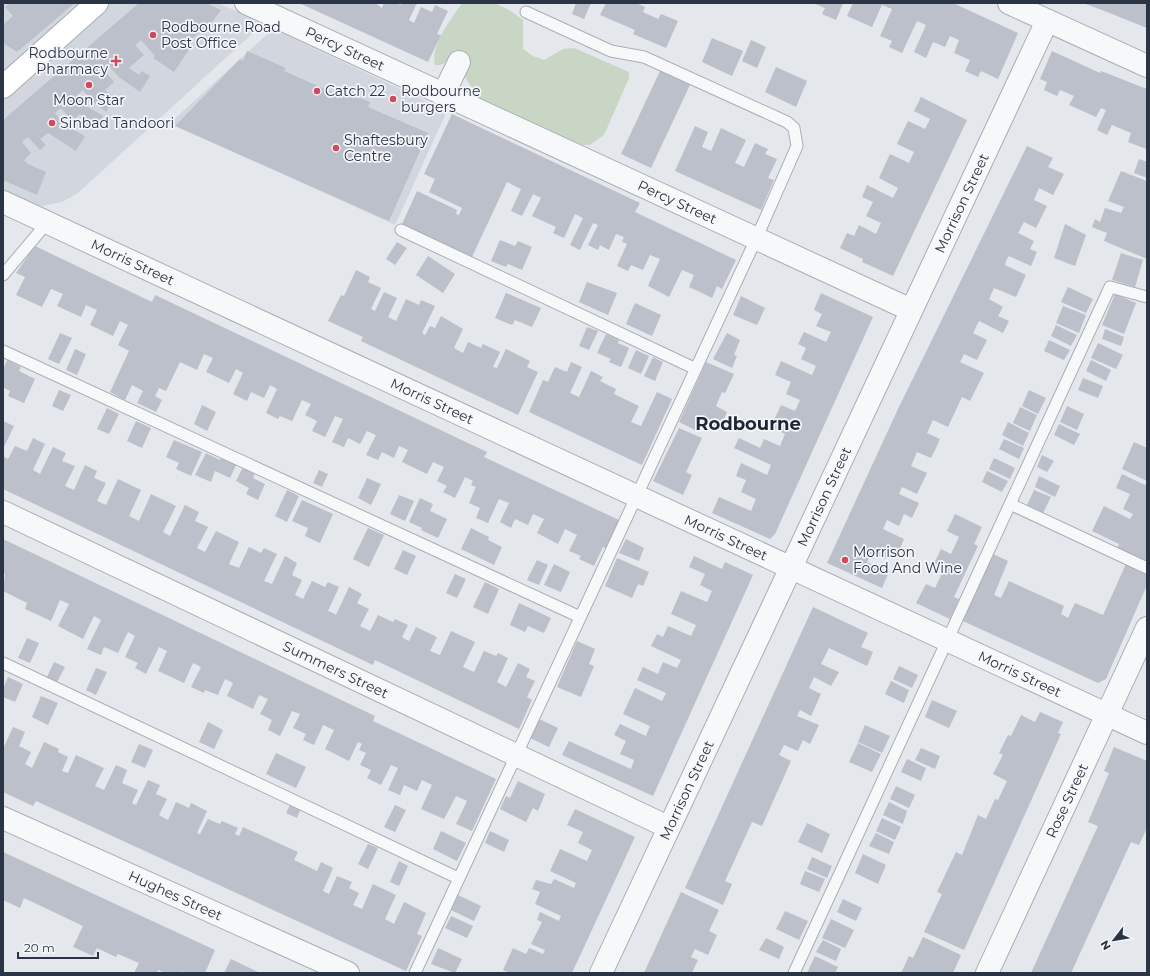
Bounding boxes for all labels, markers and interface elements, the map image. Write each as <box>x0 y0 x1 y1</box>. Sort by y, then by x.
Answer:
place label: Rodbourne Road Post Office <box>161 18 281 52</box>
street label: Percy Street <box>302 23 388 75</box>
marker: Rodbourne Road Post Office <box>148 30 158 40</box>
place label: Rodbourne Pharmacy <box>29 44 108 78</box>
marker: Rodbourne Pharmacy <box>111 56 121 66</box>
marker: Moon Star <box>84 80 94 90</box>
place label: Catch 22 <box>325 82 385 100</box>
place label: Rodbourne burgers <box>401 82 481 116</box>
marker: Catch 22 <box>312 86 322 96</box>
place label: Moon Star <box>53 91 125 109</box>
marker: Rodbourne burgers <box>388 94 398 104</box>
place label: Sinbad Tandoori <box>60 114 174 132</box>
marker: Sinbad Tandoori <box>47 118 57 128</box>
place label: Shaftesbury Centre <box>344 131 428 165</box>
marker: Shaftesbury Centre <box>331 143 341 153</box>
street label: Morrison Street <box>931 150 993 256</box>
street label: Percy Street <box>635 176 720 228</box>
street label: Morris Street <box>88 235 178 289</box>
street label: Morris Street <box>387 374 477 428</box>
district label: Rodbourne <box>695 413 801 435</box>
street label: Morrison Street <box>793 444 855 549</box>
street label: Morris Street <box>681 510 771 565</box>
place label: Morrison Food And Wine <box>853 543 962 577</box>
marker: Morrison Food And Wine <box>840 555 850 565</box>
street label: Summers Street <box>280 637 392 702</box>
street label: Morris Street <box>975 647 1065 701</box>
street label: Morrison Street <box>656 737 718 843</box>
street label: Rose Street <box>1042 760 1092 841</box>
street label: Hughes Street <box>126 867 226 925</box>
north arrow <box>1094 920 1134 960</box>
scale bar <box>18 934 98 960</box>
text: N <box>1097 938 1114 953</box>
text: 20 m <box>24 940 55 955</box>

